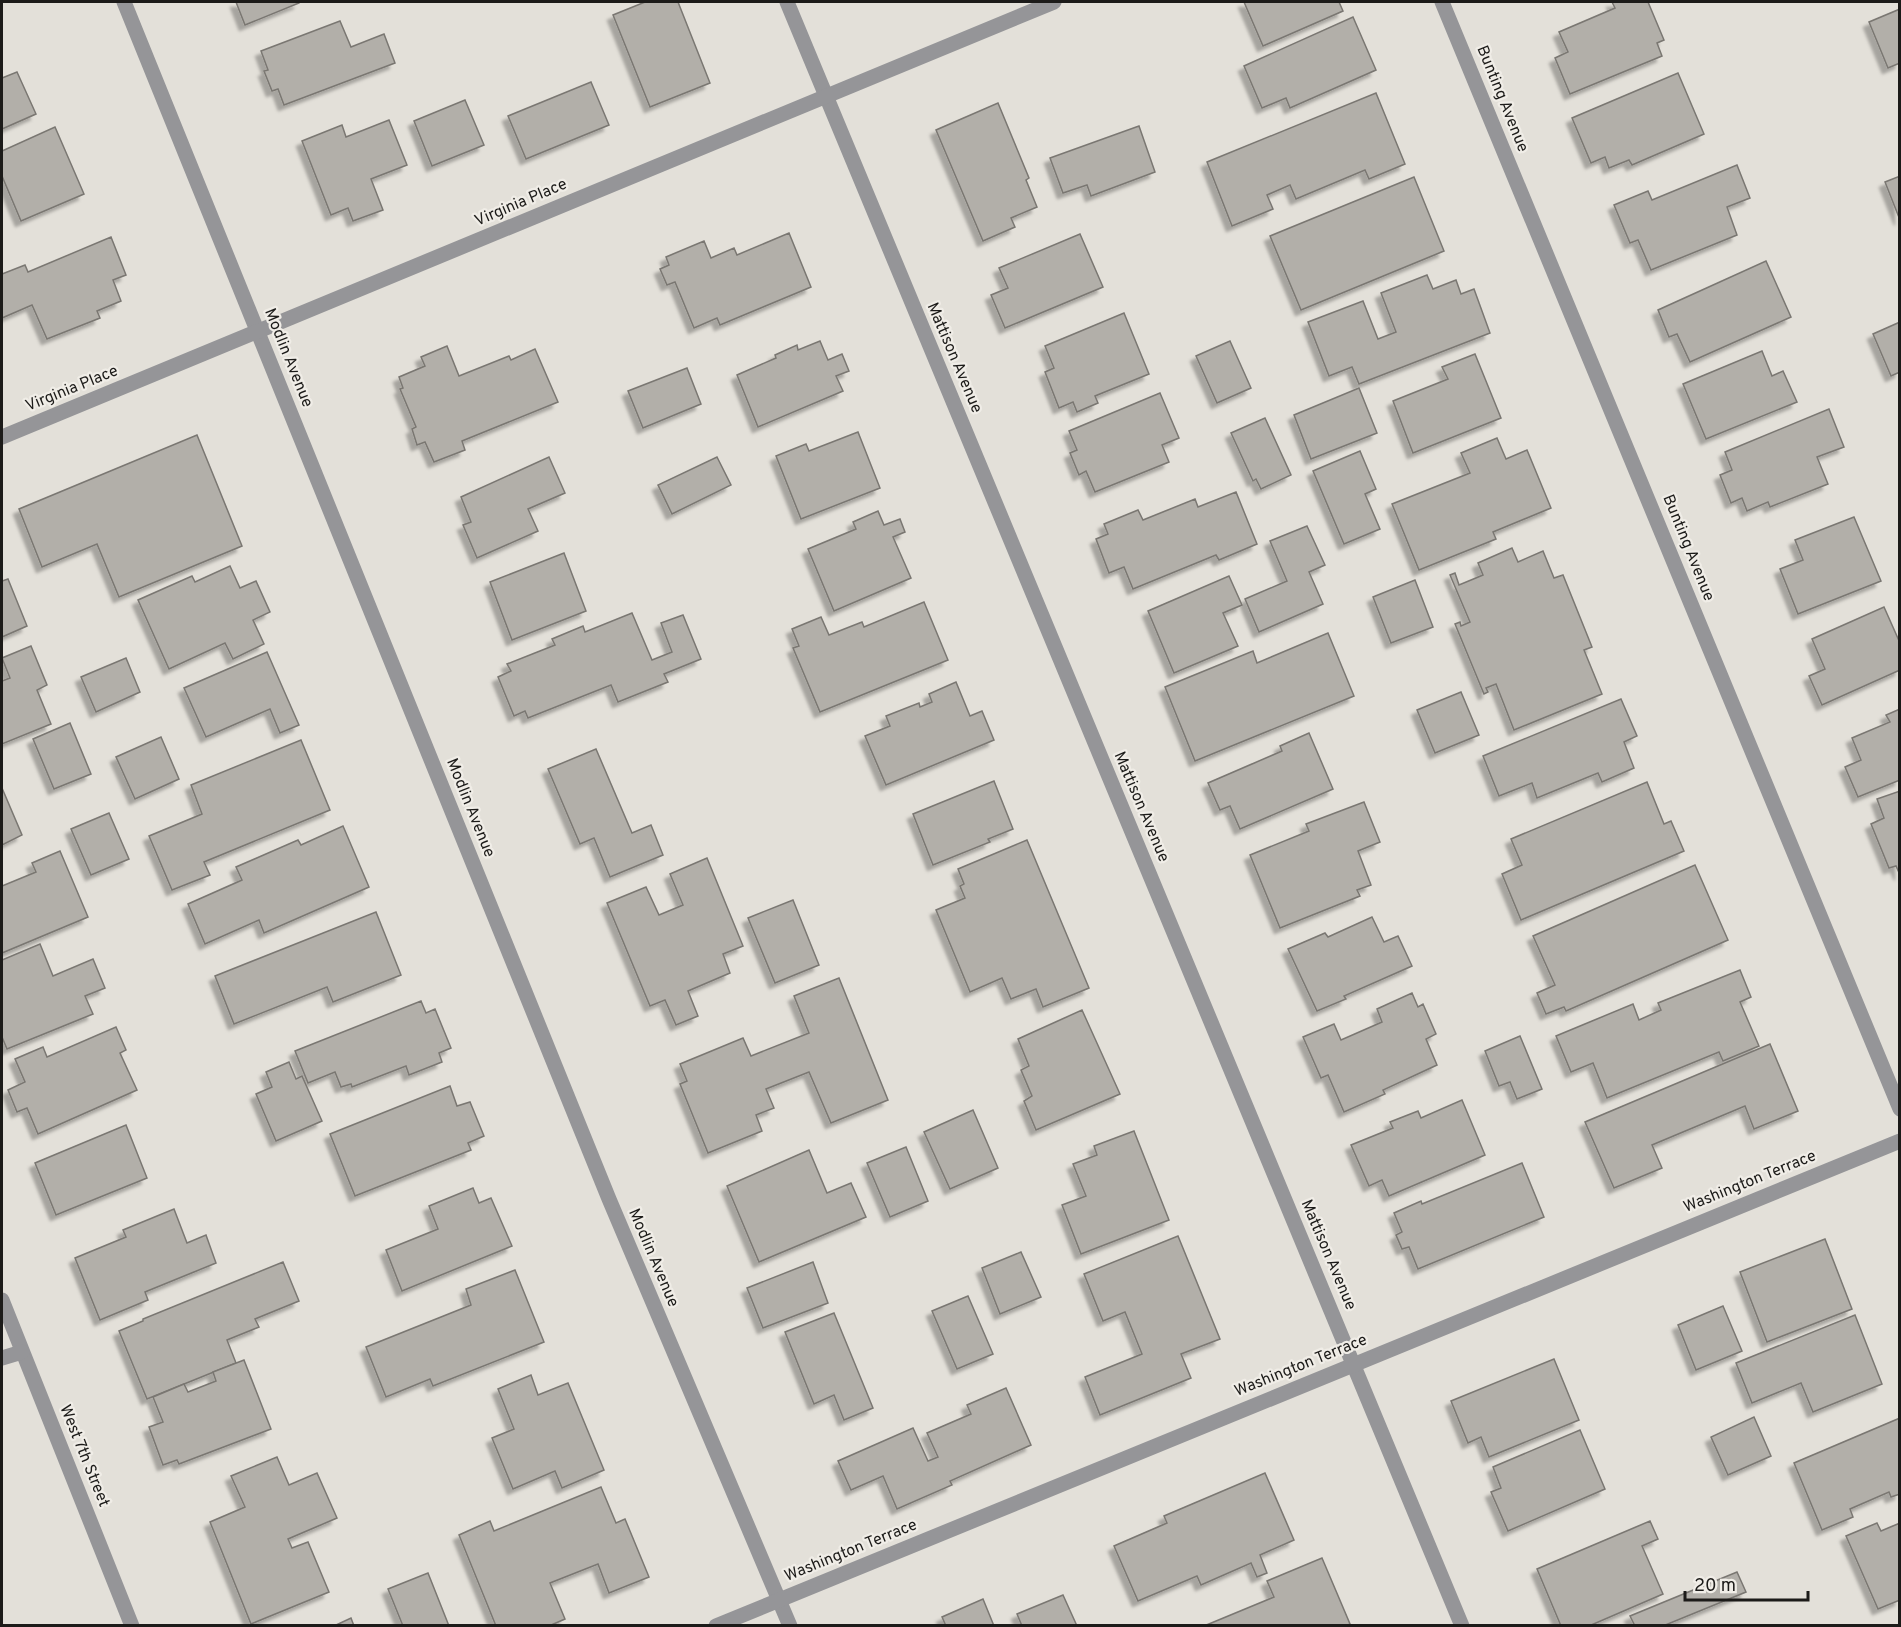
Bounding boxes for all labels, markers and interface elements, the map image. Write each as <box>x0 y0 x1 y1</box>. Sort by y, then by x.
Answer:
street label: Bunting Avenue <box>1472 43 1532 155</box>
street label: Virginia Place <box>472 175 570 231</box>
street label: Mattison Avenue <box>922 300 986 416</box>
street label: Modlin Avenue <box>259 306 317 410</box>
street label: Virginia Place <box>23 361 121 417</box>
street label: Bunting Avenue <box>1658 492 1718 604</box>
street label: Mattison Avenue <box>1109 749 1173 865</box>
street label: Modlin Avenue <box>441 756 499 860</box>
street label: Washington Terrace <box>1681 1146 1819 1218</box>
street label: Mattison Avenue <box>1296 1197 1360 1313</box>
street label: Modlin Avenue <box>623 1206 683 1310</box>
street label: Washington Terrace <box>1232 1330 1370 1402</box>
street label: West 7th Street <box>54 1402 114 1510</box>
street label: Washington Terrace <box>782 1515 920 1587</box>
scale bar <box>1685 1564 1808 1602</box>
text: 20 m <box>1694 1575 1736 1598</box>

